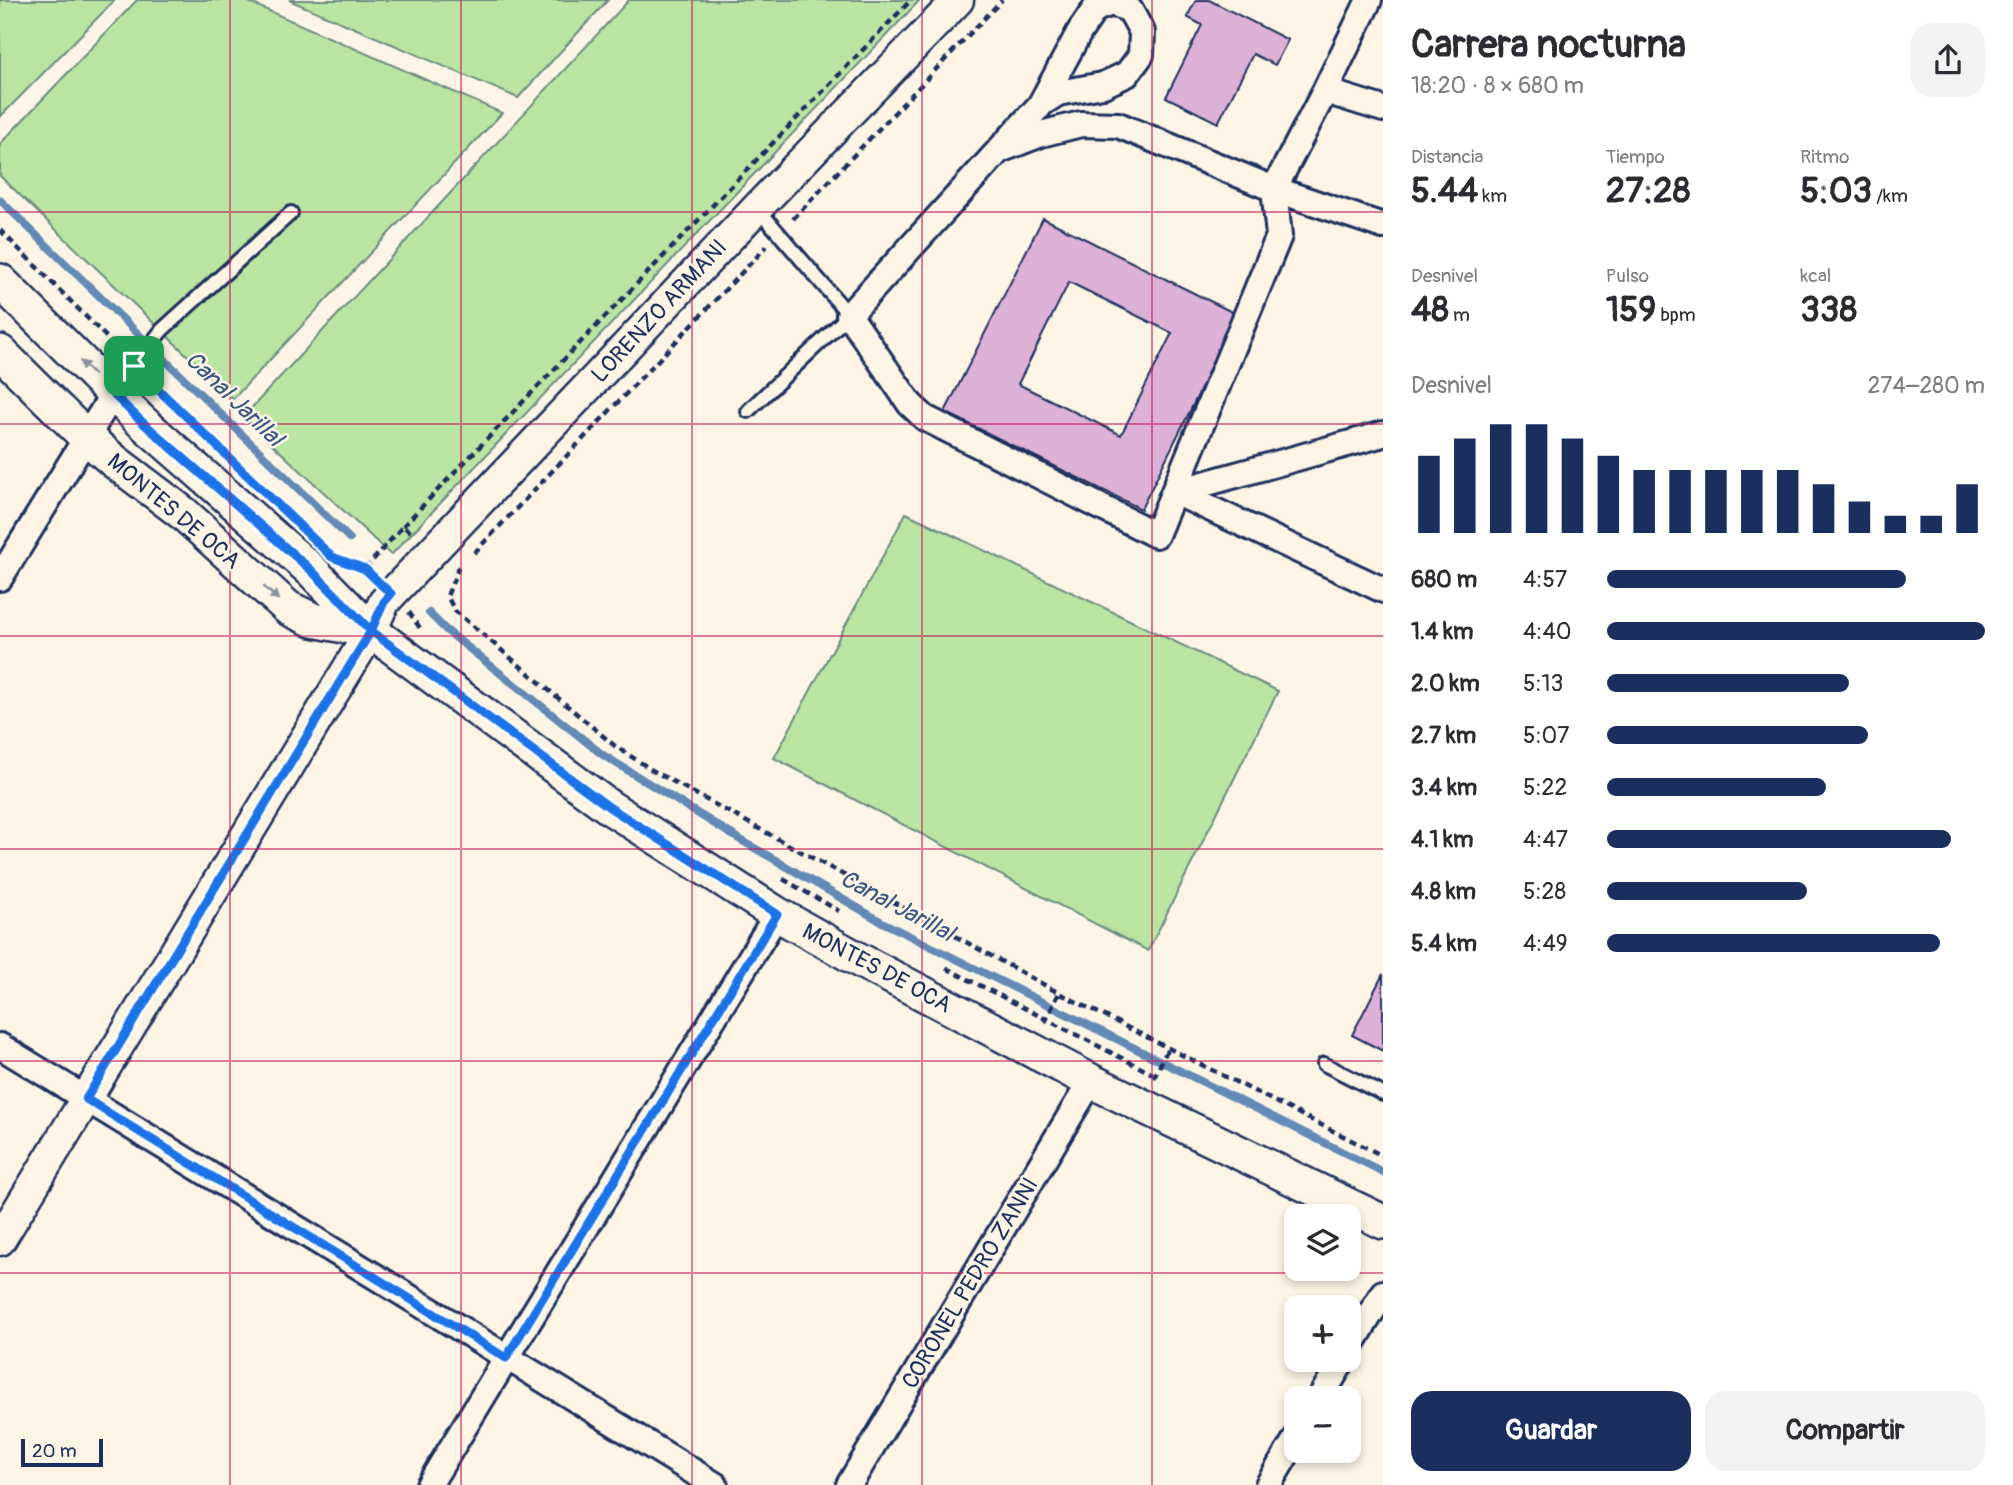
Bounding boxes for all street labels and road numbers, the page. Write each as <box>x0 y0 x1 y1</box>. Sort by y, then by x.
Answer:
street label: LORENZO ARMANI <box>585 233 733 389</box>
street label: MONTES DE OCA <box>102 447 247 575</box>
street label: MONTES DE OCA <box>797 916 957 1020</box>
street label: CORONEL PEDRO ZANNI <box>895 1172 1045 1394</box>

